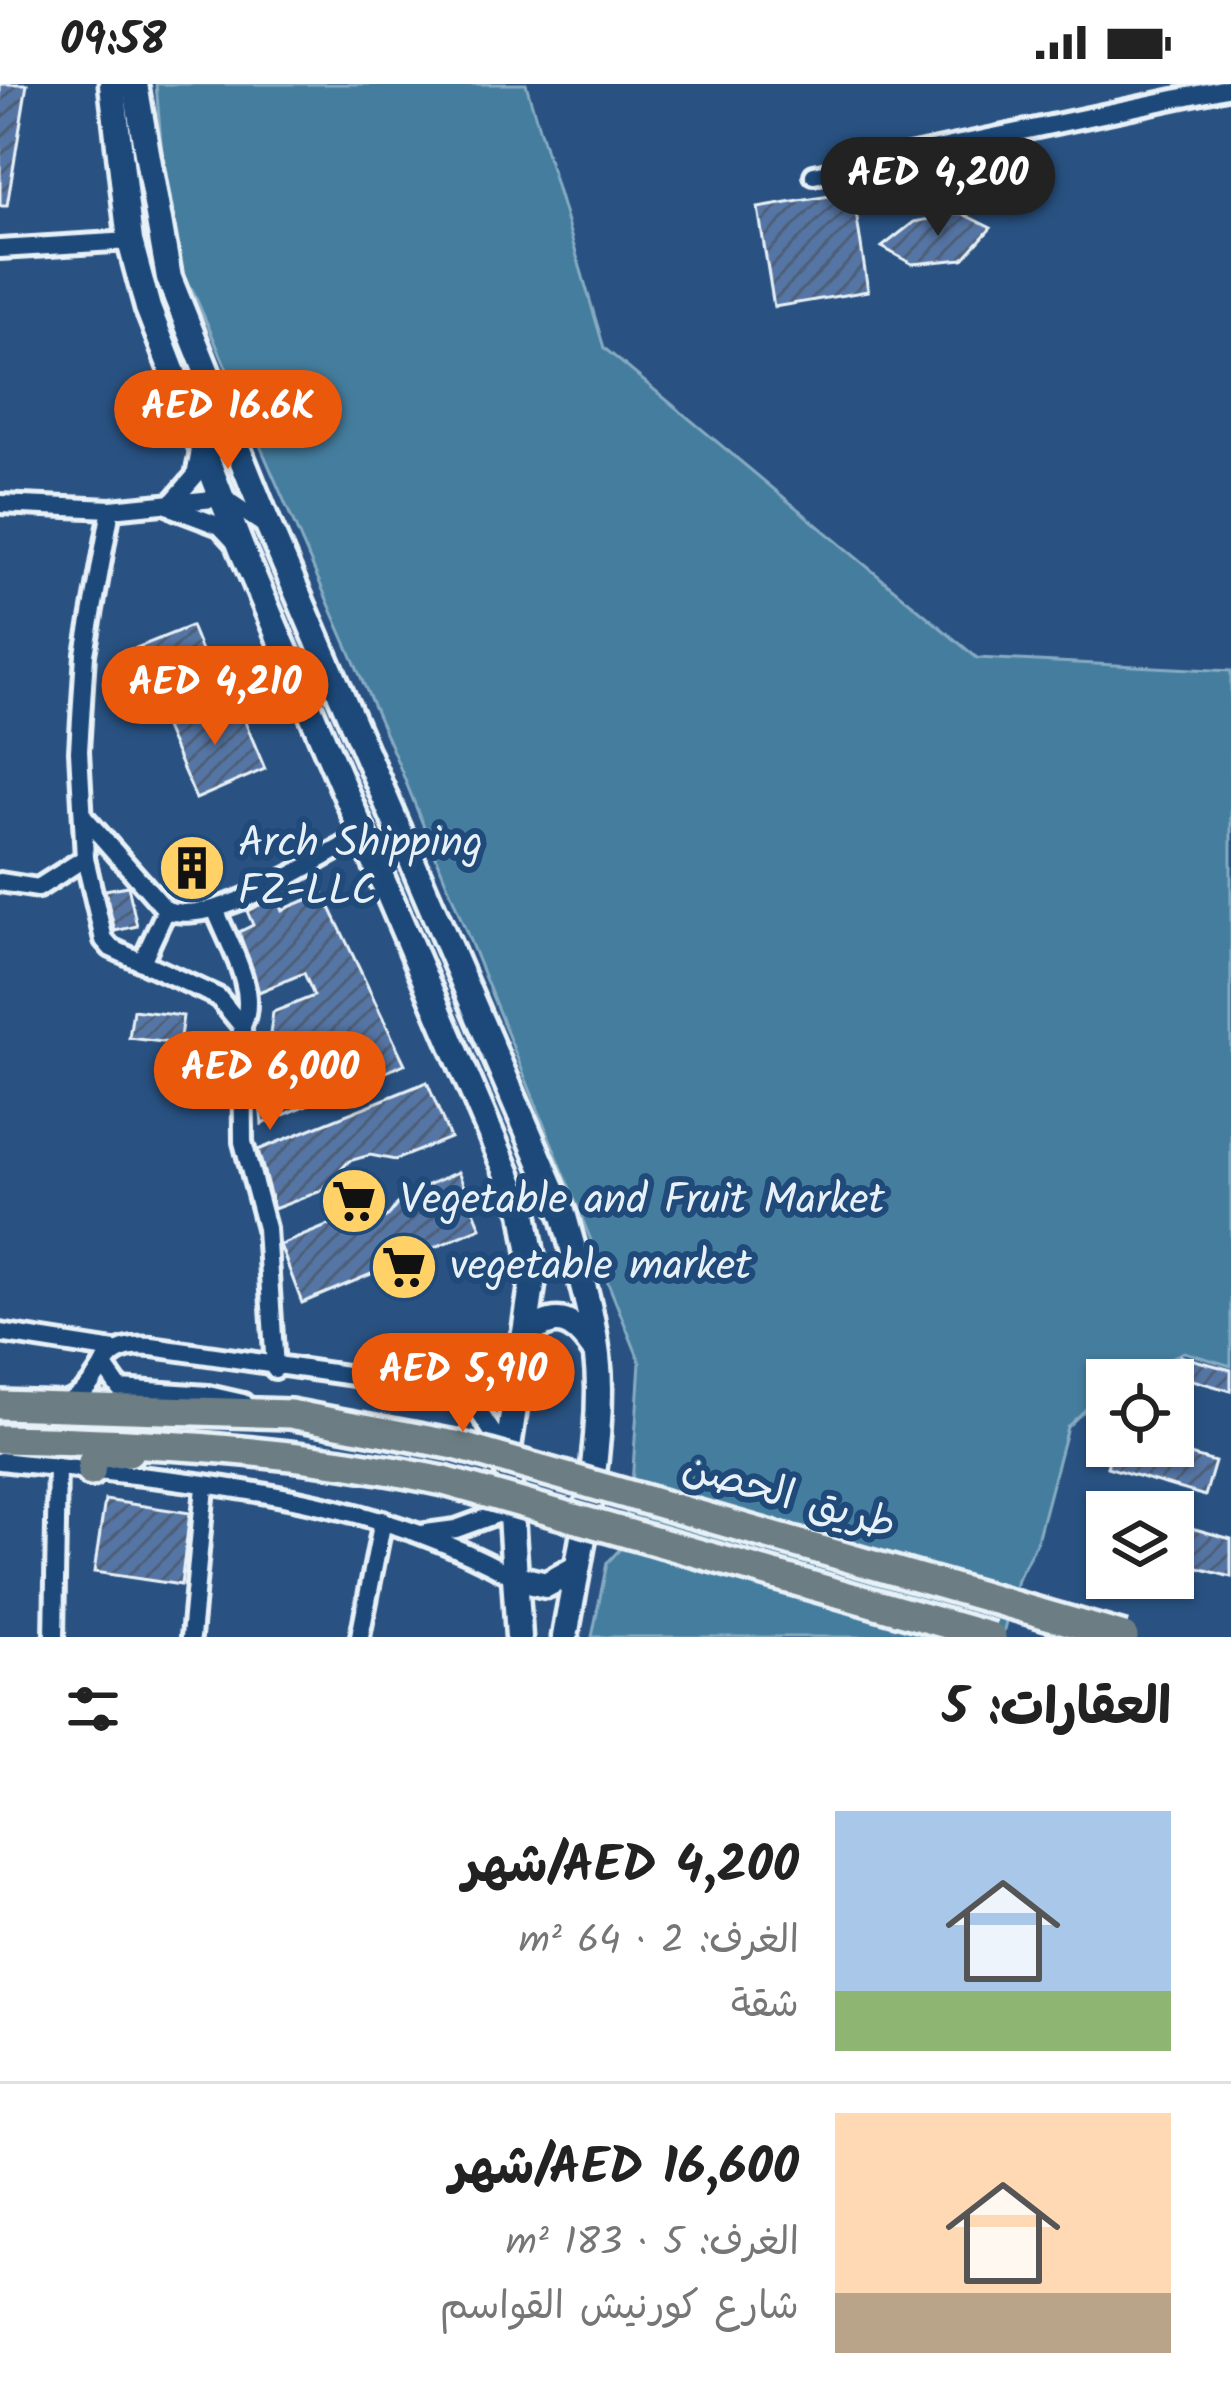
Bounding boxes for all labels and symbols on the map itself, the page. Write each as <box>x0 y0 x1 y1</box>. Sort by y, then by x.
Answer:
pin: AED 4,200 <box>801 137 1075 239</box>
pin: AED 16.6K <box>91 370 365 472</box>
pin: AED 4,210 <box>78 646 352 748</box>
place label: Arch Shipping FZ-LLC <box>238 811 483 926</box>
building icon: Arch Shipping FZ-LLC <box>157 833 227 903</box>
pin: AED 6,000 <box>133 1031 407 1133</box>
supermarket icon: Vegetable and Fruit Market <box>319 1166 389 1236</box>
place label: Vegetable and Fruit Market <box>400 1168 886 1235</box>
supermarket icon: vegetable market <box>369 1232 439 1302</box>
place label: vegetable market <box>450 1234 752 1301</box>
pin: AED 5,910 <box>326 1333 600 1435</box>
street label: طريق الحصن <box>674 1435 904 1559</box>

